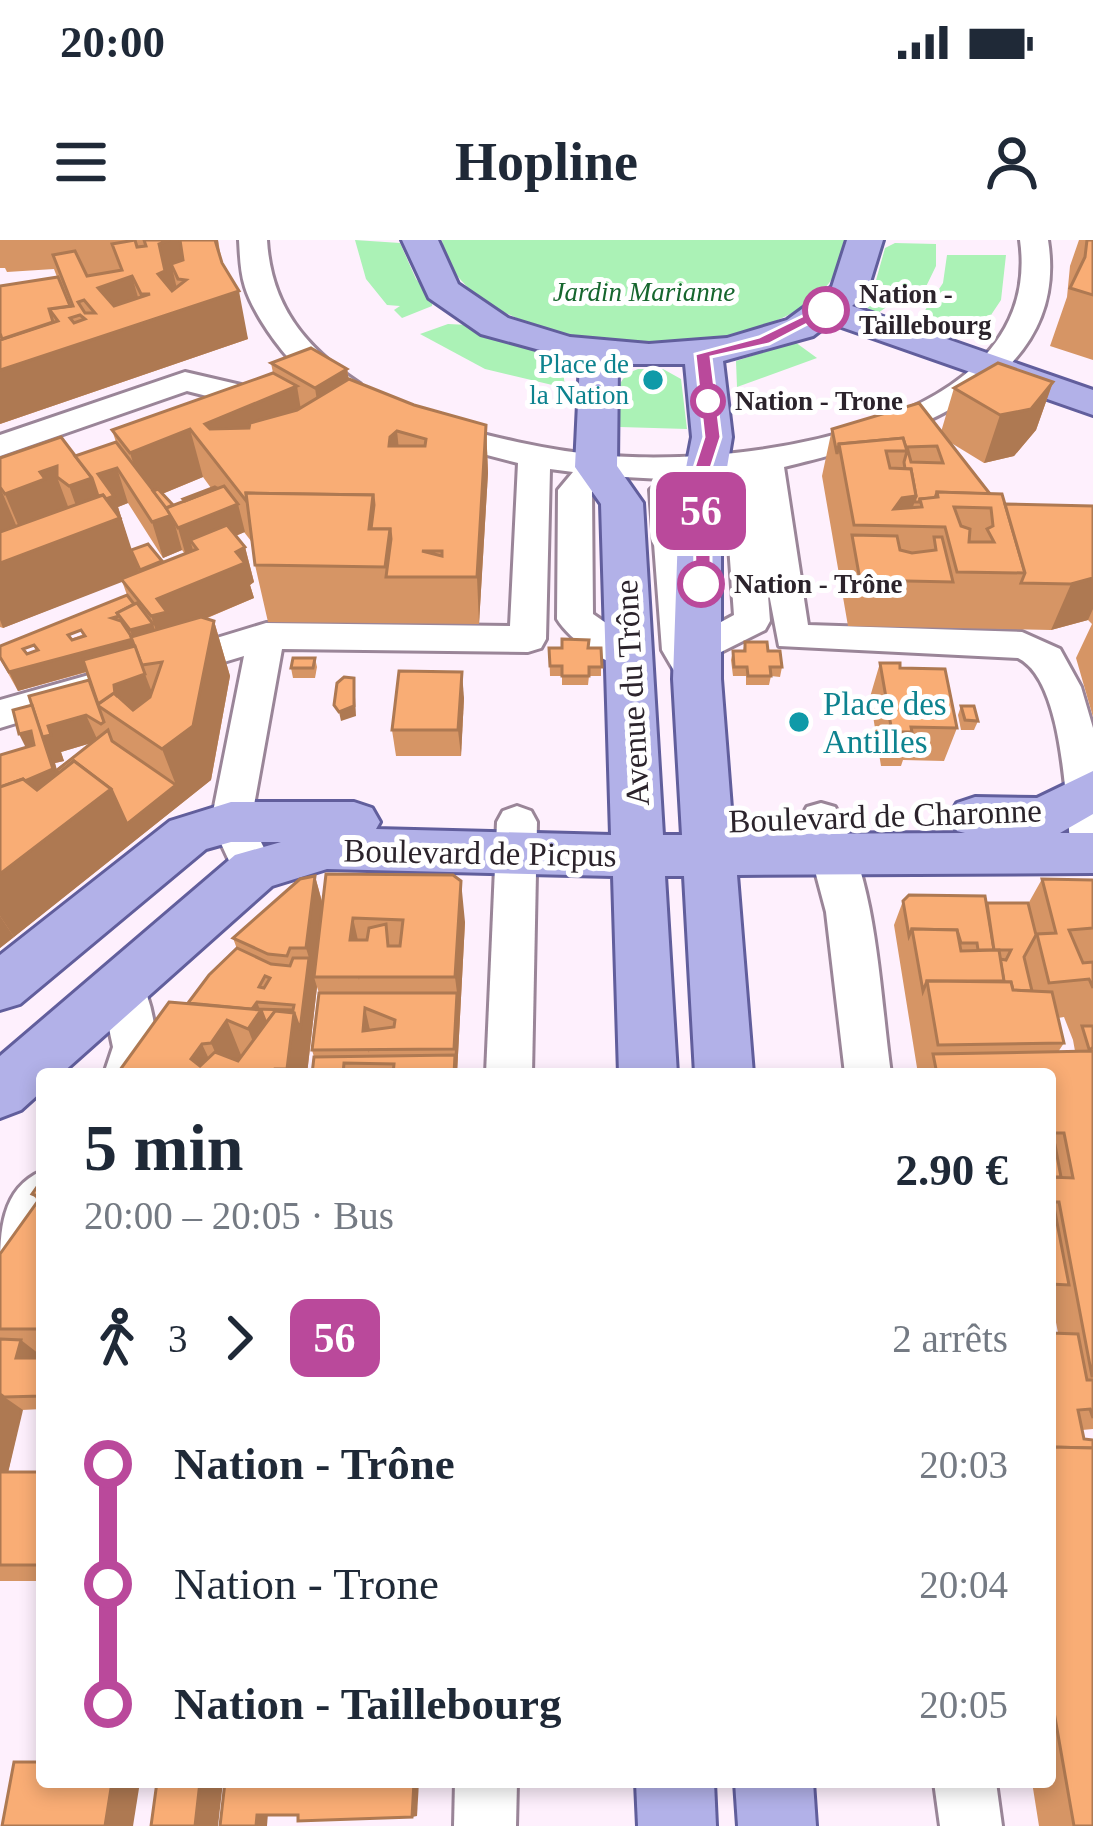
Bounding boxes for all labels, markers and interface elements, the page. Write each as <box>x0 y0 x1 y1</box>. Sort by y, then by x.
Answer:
text: 20:00 <box>60 17 165 67</box>
icon: menu <box>48 129 114 195</box>
icon: person <box>979 129 1045 195</box>
text: Hopline <box>455 132 638 192</box>
park label: Jardin Marianne <box>553 277 735 307</box>
place label: Nation - Taillebourg <box>859 279 992 340</box>
marker: Nation - Taillebourg <box>804 288 848 332</box>
place label: Place de la Nation <box>529 349 629 410</box>
marker: Place de la Nation <box>640 367 666 393</box>
marker: Nation - Trone <box>692 385 724 417</box>
place label: Nation - Trone <box>735 386 903 416</box>
line badge: 56 <box>647 472 755 550</box>
text: 56 <box>680 488 722 534</box>
marker: Nation - Trône <box>679 562 723 606</box>
place label: Nation - Trône <box>734 569 903 599</box>
street label: Avenue du Trône <box>608 579 656 807</box>
place label: Place des Antilles <box>823 686 947 760</box>
marker: Place des Antilles <box>786 709 812 735</box>
street label: Boulevard de Charonne <box>728 793 1042 839</box>
street label: Boulevard de Picpus <box>343 833 617 873</box>
text: 5 min <box>84 1111 244 1184</box>
text: 2.90 € <box>896 1145 1008 1195</box>
text: 20:00 – 20:05 · Bus <box>84 1194 394 1237</box>
icon: walk <box>84 1305 150 1371</box>
icon: forward <box>206 1305 272 1371</box>
text: 56 <box>314 1315 356 1361</box>
text: 3 <box>168 1317 188 1360</box>
text: 2 arrêts <box>892 1317 1008 1360</box>
text: Nation - Trône <box>174 1439 455 1489</box>
text: 20:03 <box>919 1443 1008 1486</box>
text: Nation - Trone <box>174 1559 439 1609</box>
text: 20:04 <box>919 1563 1008 1606</box>
text: Nation - Taillebourg <box>174 1679 562 1729</box>
text: 20:05 <box>919 1683 1008 1726</box>

